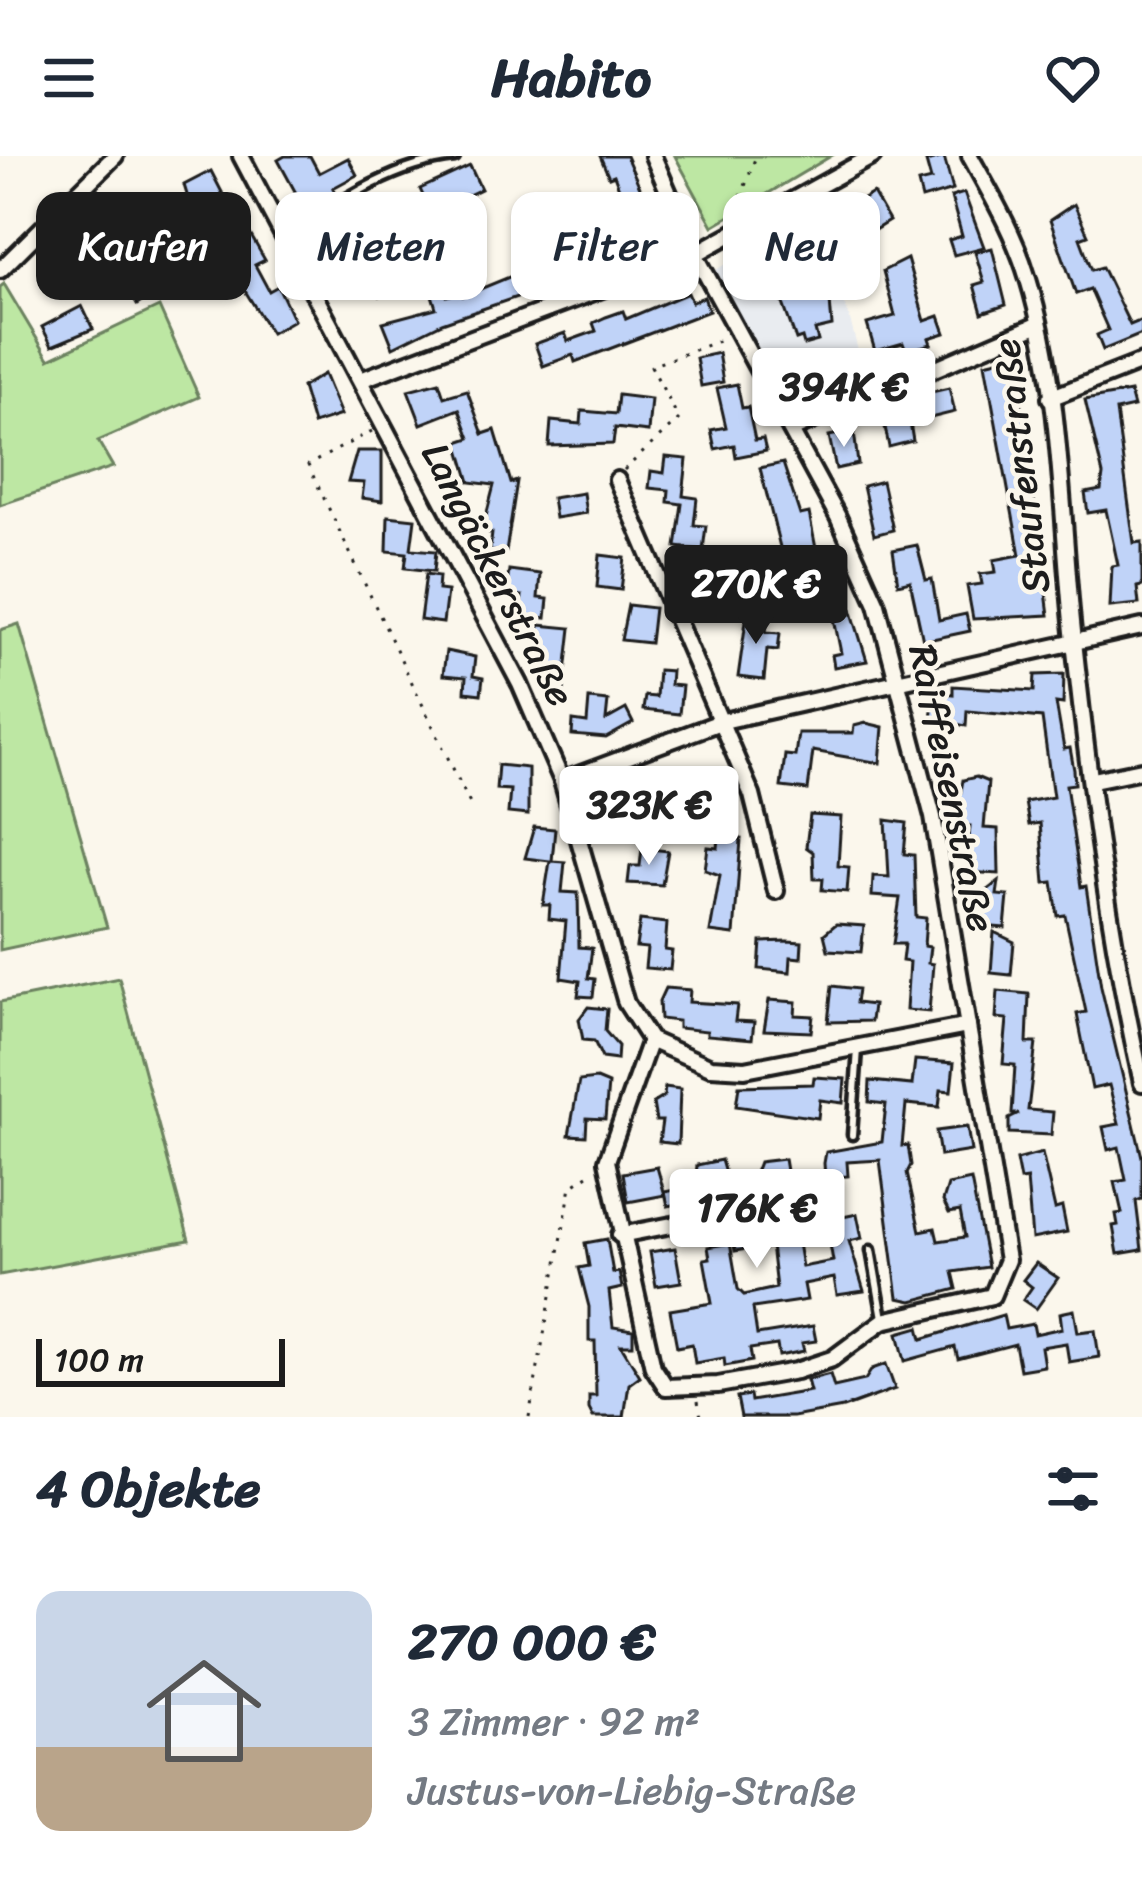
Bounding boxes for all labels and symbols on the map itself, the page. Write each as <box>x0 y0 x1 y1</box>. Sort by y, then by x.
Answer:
street label: Staufenstraße <box>971 334 1070 597</box>
pin: 394K € <box>746 348 942 450</box>
street label: Langäckerstraße <box>402 430 595 719</box>
pin: 270K € <box>658 545 854 647</box>
street label: Raiffeisenstraße <box>888 638 1017 938</box>
pin: 323K € <box>551 766 747 868</box>
pin: 176K € <box>659 1169 855 1271</box>
scale bar <box>36 1333 285 1386</box>

